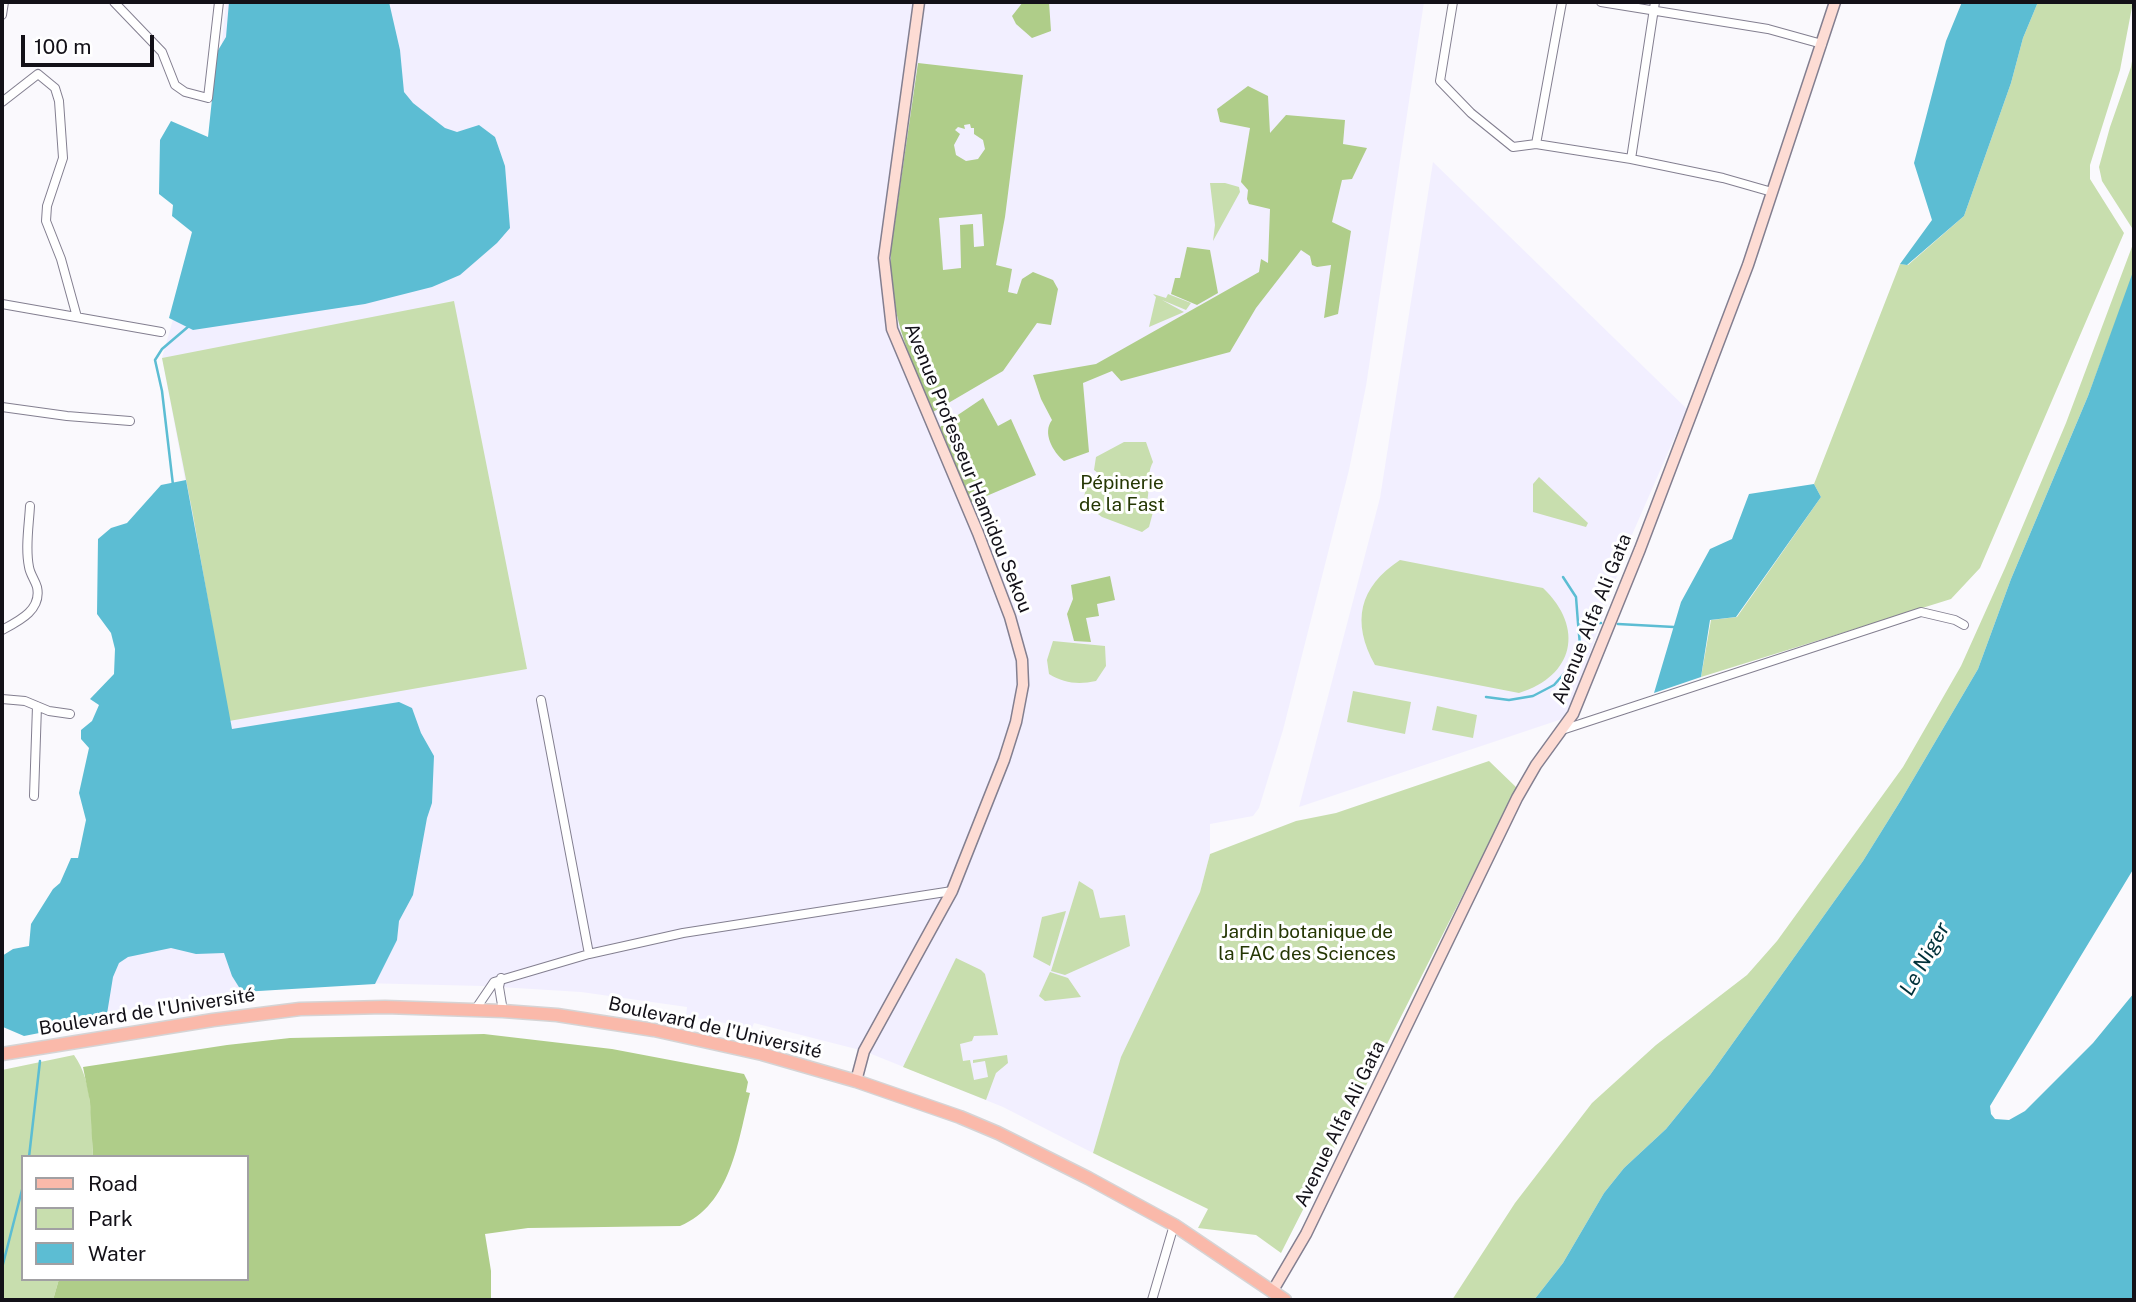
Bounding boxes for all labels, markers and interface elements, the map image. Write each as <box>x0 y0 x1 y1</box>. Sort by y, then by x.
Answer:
scale bar <box>24 21 158 65</box>
text: 100 m <box>34 34 91 59</box>
street label: Avenue Professeur Hamidou Sekou <box>899 320 1037 616</box>
park label: Pépinerie de la Fast <box>1079 472 1165 516</box>
street label: Avenue Alfa Ali Gata <box>1547 530 1637 708</box>
water label: Le Niger <box>1895 918 1955 1000</box>
park label: Jardin botanique de la FAC des Sciences <box>1218 921 1396 965</box>
street label: Boulevard de l'Université <box>37 984 257 1040</box>
street label: Boulevard de l'Université <box>606 992 824 1064</box>
street label: Avenue Alfa Ali Gata <box>1290 1037 1390 1211</box>
legend <box>21 1155 248 1281</box>
text: Road <box>88 1171 138 1196</box>
text: Park <box>88 1206 133 1231</box>
text: Water <box>88 1241 146 1266</box>

